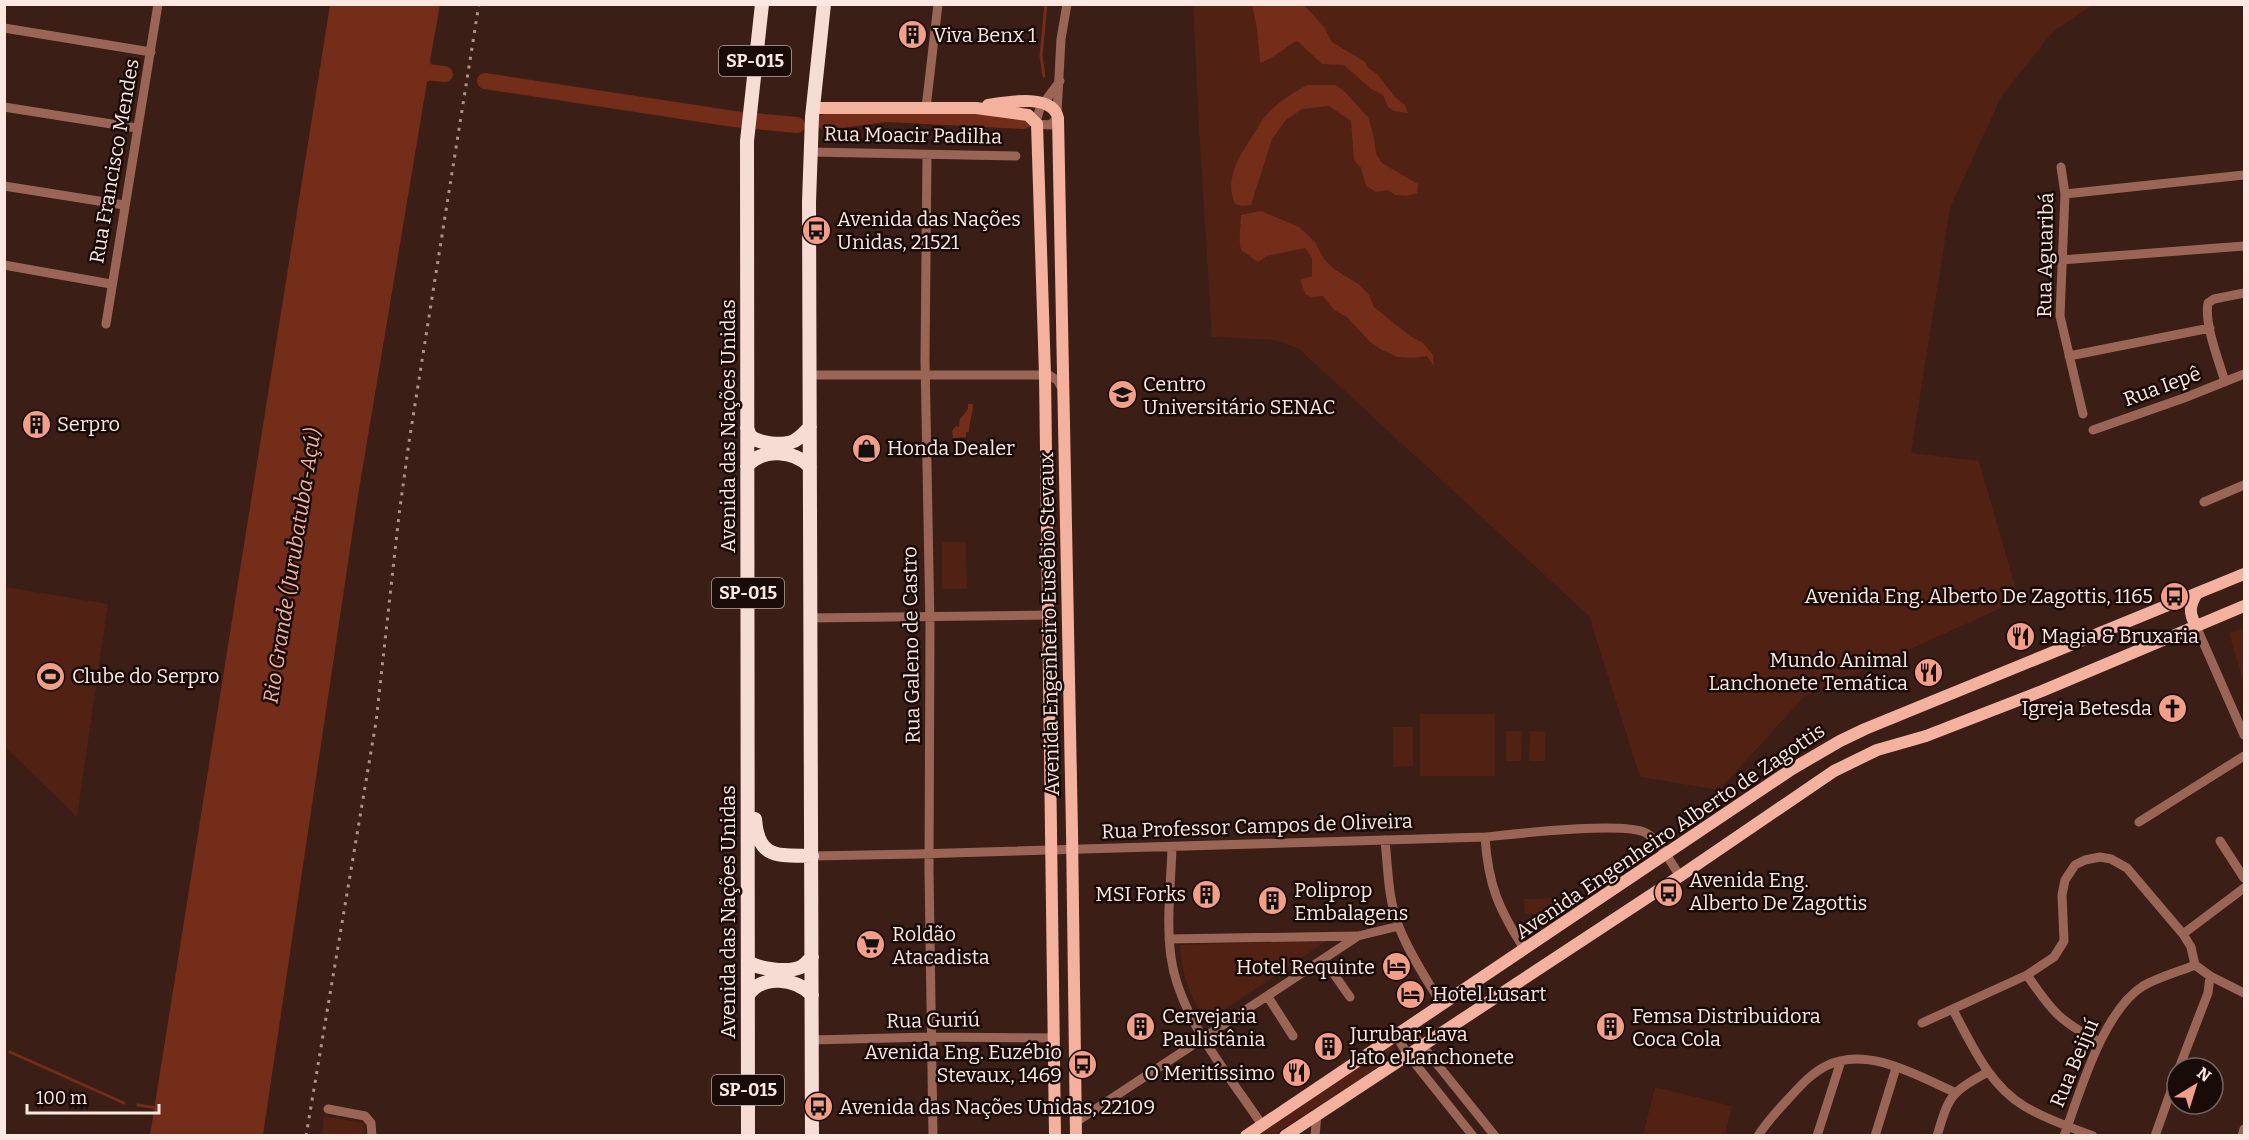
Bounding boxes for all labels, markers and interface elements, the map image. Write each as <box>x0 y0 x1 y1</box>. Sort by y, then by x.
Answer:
building icon: Viva Benx 1 <box>896 19 928 51</box>
place label: Viva Benx 1 <box>933 23 1036 47</box>
road number: SP-015 <box>719 46 791 76</box>
street label: Rua Francisco Mendes <box>84 57 144 265</box>
street label: Rua Moacir Padilha <box>824 121 1002 149</box>
street label: Rua Aguaribá <box>2032 192 2058 318</box>
place label: Avenida das Nações Unidas, 21521 <box>837 207 1021 254</box>
bus stop icon: Avenida das Nações Unidas, 21521 <box>800 214 832 246</box>
street label: Avenida das Nações Unidas <box>716 299 740 553</box>
street label: Rua Iepê <box>2120 361 2204 411</box>
place label: Centro Universitário SENAC <box>1143 372 1335 419</box>
school or university icon: Centro Universitário SENAC <box>1106 379 1138 411</box>
building icon: Serpro <box>20 408 52 440</box>
place label: Serpro <box>57 412 120 436</box>
water label: Rio Grande (Jurubatuba-Açú) <box>257 426 327 705</box>
shop icon: Honda Dealer <box>850 432 882 464</box>
place label: Honda Dealer <box>887 436 1015 460</box>
street label: Avenida Engenheiro Eusébio Stevaux <box>1034 452 1064 796</box>
street label: Rua Galeno de Castro <box>897 546 925 744</box>
road number: SP-015 <box>712 578 784 608</box>
bus stop icon: Avenida Eng. Alberto De Zagottis, 1165 <box>2158 580 2190 612</box>
place label: Avenida Eng. Alberto De Zagottis, 1165 <box>1804 584 2153 608</box>
restaurant icon: Magia & Bruxaria <box>2004 620 2036 652</box>
place label: Magia & Bruxaria <box>2041 624 2199 648</box>
place label: Mundo Animal Lanchonete Temática <box>1709 648 1908 695</box>
restaurant icon: Mundo Animal Lanchonete Temática <box>1913 656 1945 688</box>
sports icon: Clube do Serpro <box>35 660 67 692</box>
place label: Clube do Serpro <box>72 664 219 688</box>
church icon: Igreja Betesda <box>2157 692 2189 724</box>
place label: Igreja Betesda <box>2021 696 2152 721</box>
street label: Avenida Engenheiro Alberto de Zagottis <box>1511 718 1829 944</box>
street label: Avenida das Nações Unidas <box>716 785 740 1039</box>
street label: Rua Professor Campos de Oliveira <box>1101 809 1413 843</box>
place label: Avenida Eng. Alberto De Zagottis <box>1689 868 1867 915</box>
bus stop icon: Avenida Eng. Alberto De Zagottis <box>1652 876 1684 908</box>
building icon: MSI Forks <box>1191 878 1223 910</box>
place label: Poliprop Embalagens <box>1294 878 1408 925</box>
place label: MSI Forks <box>1095 882 1186 906</box>
building icon: Poliprop Embalagens <box>1257 885 1289 917</box>
place label: Roldão Atacadista <box>892 922 990 969</box>
supermarket icon: Roldão Atacadista <box>855 929 887 961</box>
hotel icon: Hotel Requinte <box>1380 951 1412 983</box>
place label: Hotel Requinte <box>1236 955 1375 979</box>
hotel icon: Hotel Lusart <box>1395 978 1427 1010</box>
place label: Hotel Lusart <box>1432 982 1546 1006</box>
place label: Cervejaria Paulistânia <box>1162 1004 1265 1051</box>
place label: Femsa Distribuidora Coca Cola <box>1632 1004 1821 1051</box>
street label: Rua Guriú <box>886 1007 980 1033</box>
building icon: Cervejaria Paulistânia <box>1125 1011 1157 1043</box>
building icon: Femsa Distribuidora Coca Cola <box>1595 1011 1627 1043</box>
street label: Rua Beijuí <box>2045 1015 2104 1111</box>
place label: Jurubar Lava Jato e Lanchonete <box>1349 1022 1514 1069</box>
building icon: Jurubar Lava Jato e Lanchonete <box>1313 1030 1345 1062</box>
place label: Avenida Eng. Euzébio Stevaux, 1469 <box>864 1040 1062 1087</box>
bus stop icon: Avenida Eng. Euzébio Stevaux, 1469 <box>1067 1048 1099 1080</box>
north arrow <box>2165 1056 2225 1116</box>
restaurant icon: O Meritíssimo <box>1280 1057 1312 1089</box>
place label: O Meritíssimo <box>1144 1061 1275 1085</box>
text: N <box>2193 1063 2215 1086</box>
road number: SP-015 <box>712 1075 784 1105</box>
scale bar <box>27 1077 159 1115</box>
text: 100 m <box>36 1087 87 1109</box>
bus stop icon: Avenida das Nações Unidas, 22109 <box>802 1091 834 1123</box>
place label: Avenida das Nações Unidas, 22109 <box>839 1095 1155 1119</box>

